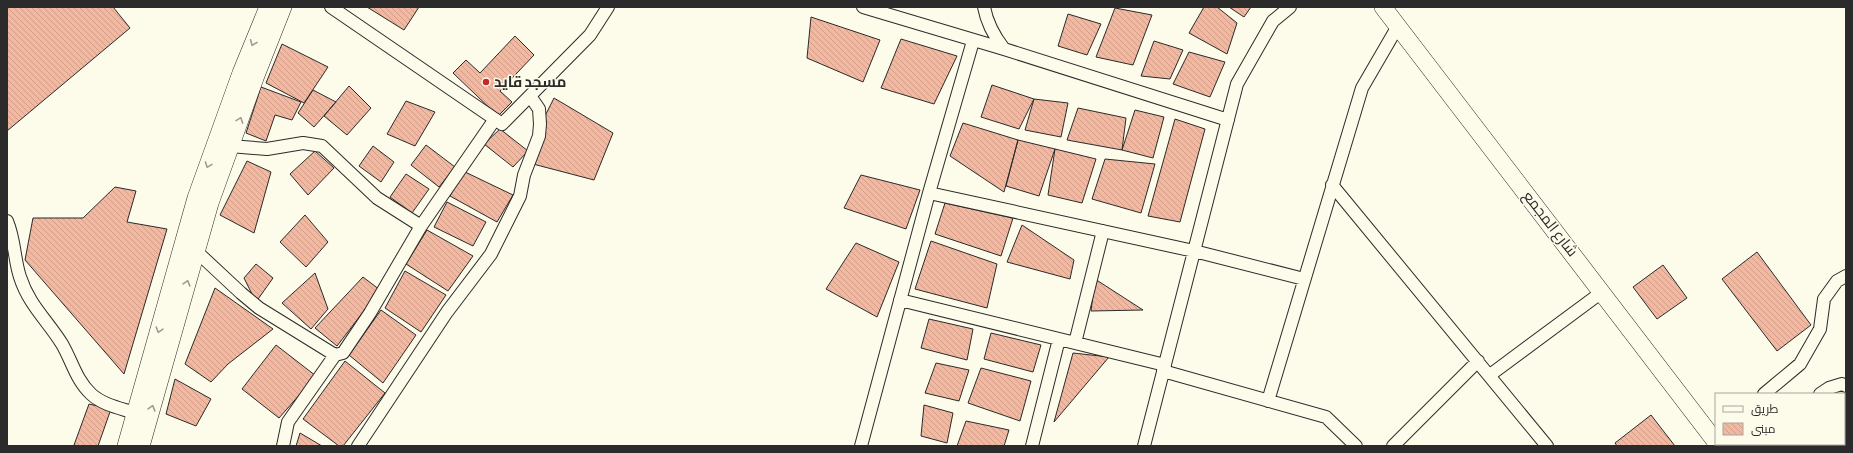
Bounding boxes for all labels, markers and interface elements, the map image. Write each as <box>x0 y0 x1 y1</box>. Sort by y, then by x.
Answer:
one-way arrow <box>250 40 258 47</box>
place label: مسجد قايد <box>494 73 566 92</box>
marker: مسجد قايد <box>481 77 491 87</box>
one-way arrow <box>235 116 243 123</box>
one-way arrow <box>204 161 213 168</box>
street label: شارع المجمع <box>1518 187 1582 261</box>
one-way arrow <box>182 280 191 287</box>
one-way arrow <box>155 326 163 333</box>
legend <box>1715 393 1845 445</box>
text: طريق <box>1751 402 1779 417</box>
one-way arrow <box>147 405 156 412</box>
text: مبنى <box>1751 422 1776 437</box>

